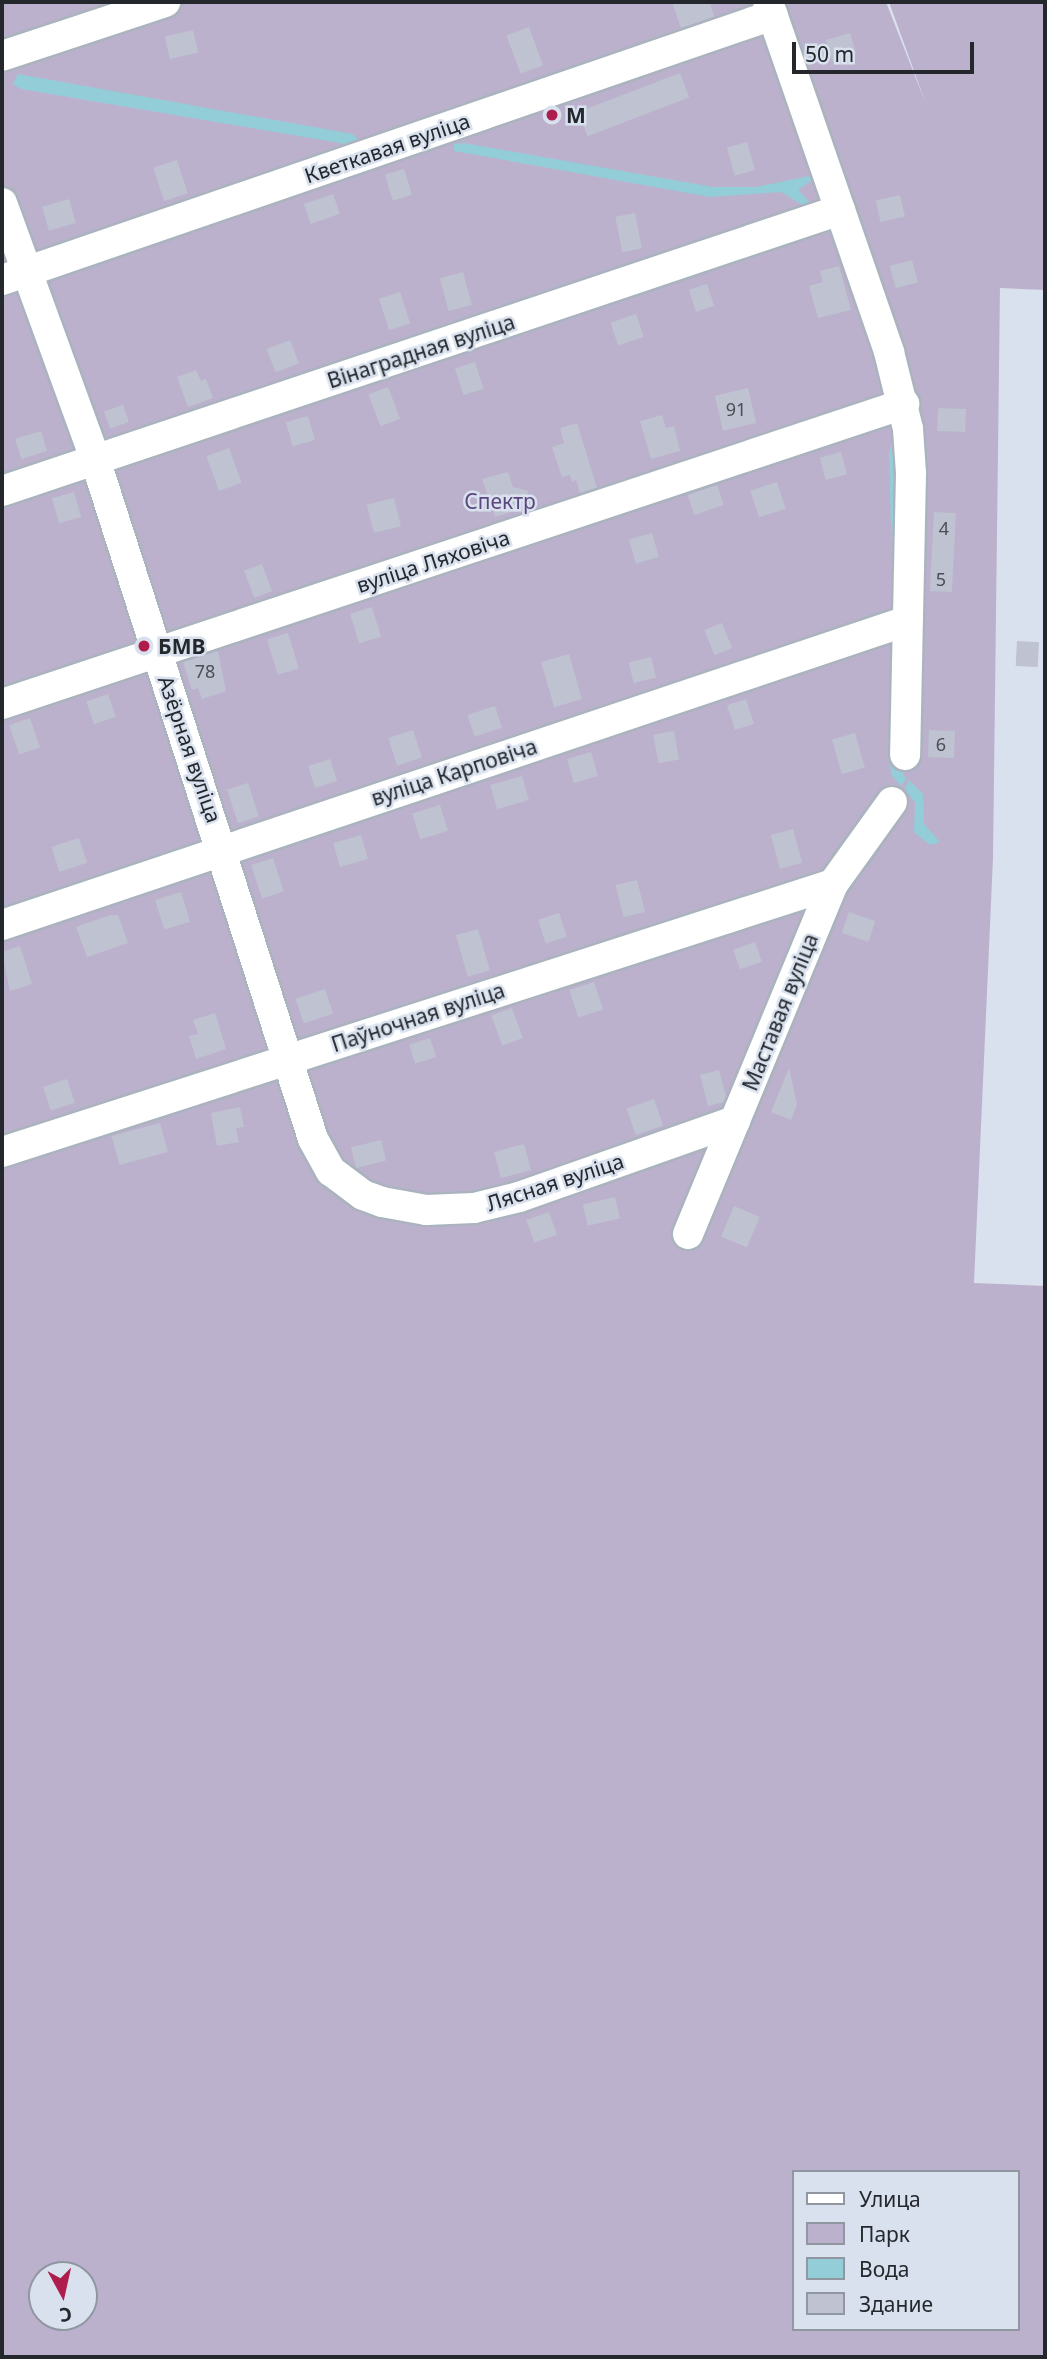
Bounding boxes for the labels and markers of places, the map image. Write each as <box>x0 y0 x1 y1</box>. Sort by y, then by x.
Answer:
place label: М <box>566 102 586 128</box>
marker: М <box>544 107 560 123</box>
place label: БМВ <box>158 633 205 659</box>
marker: БМВ <box>136 638 152 654</box>

